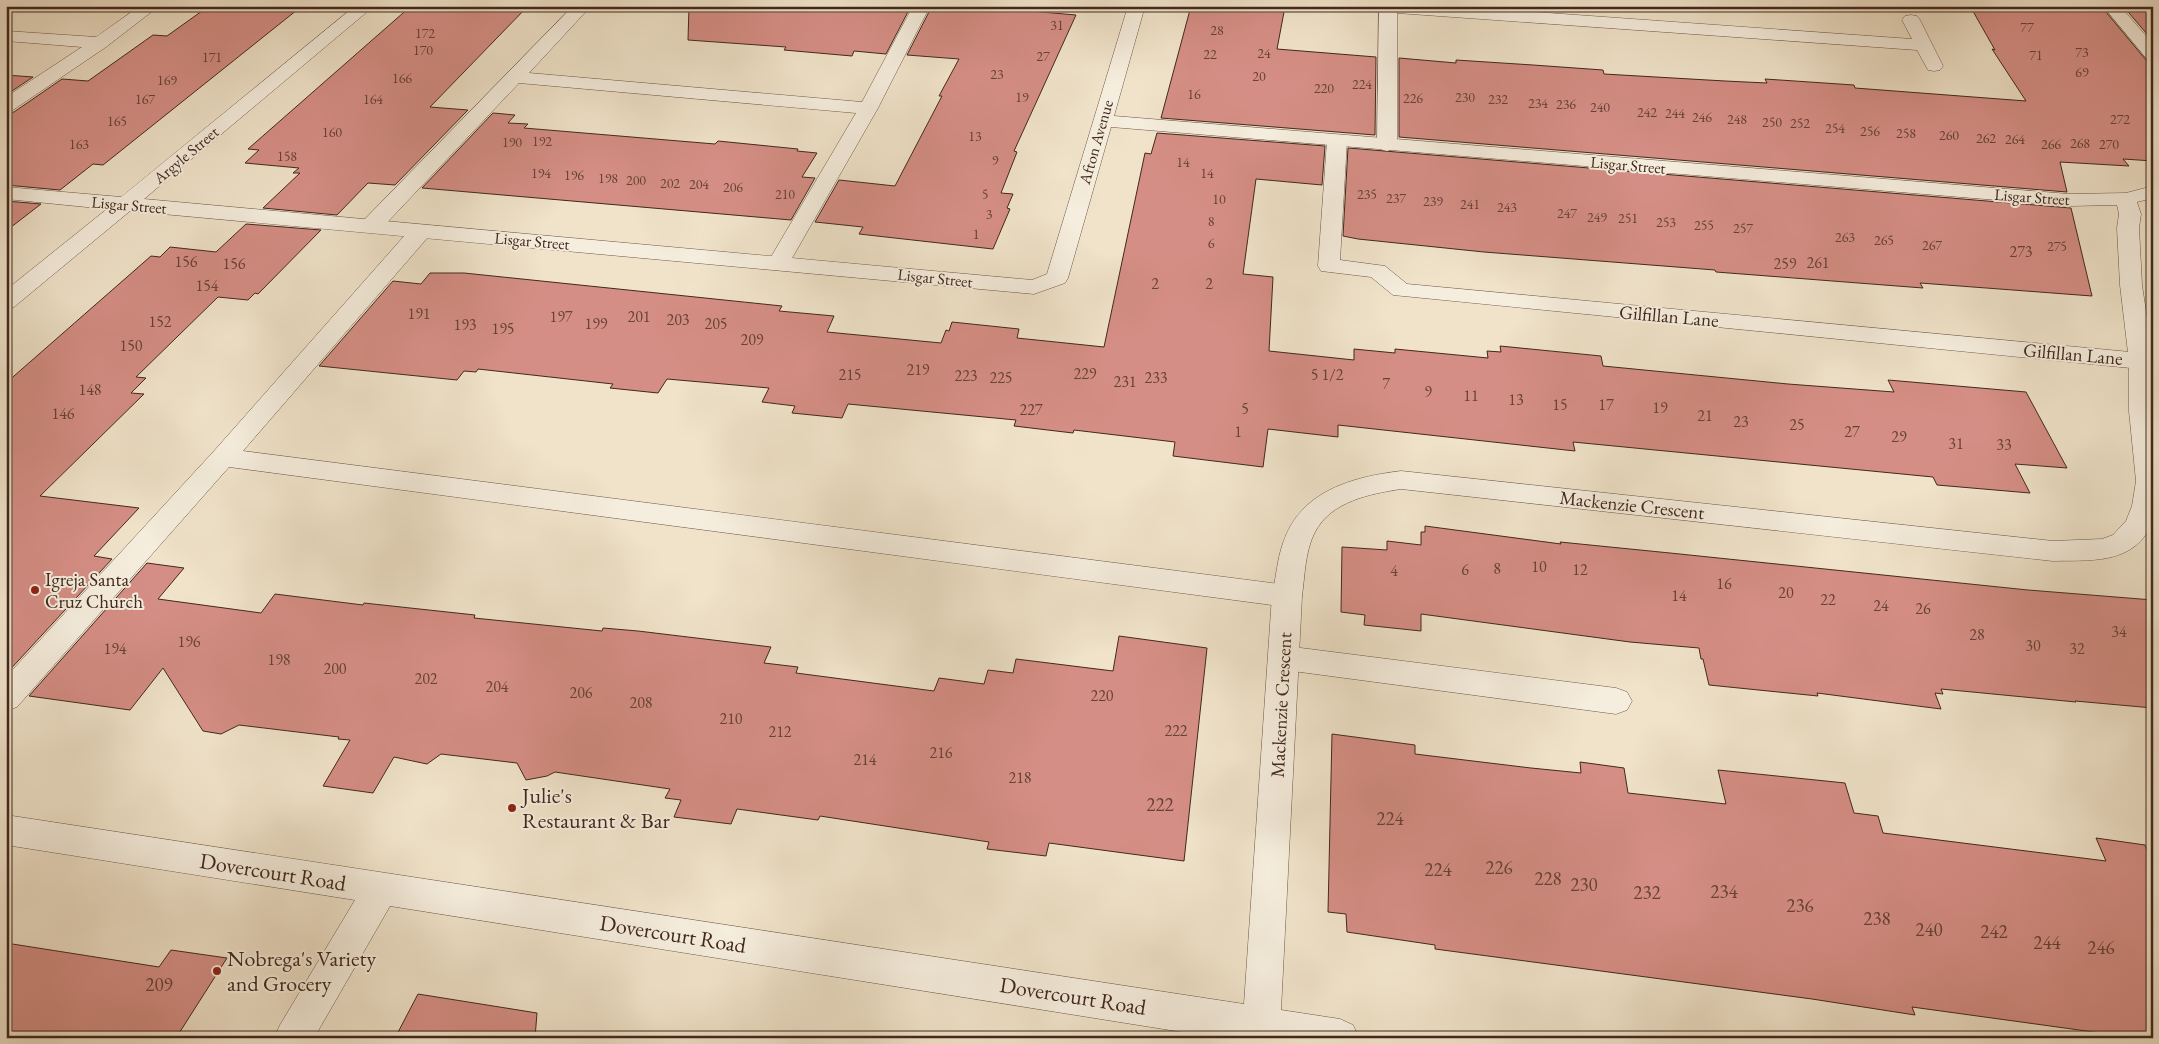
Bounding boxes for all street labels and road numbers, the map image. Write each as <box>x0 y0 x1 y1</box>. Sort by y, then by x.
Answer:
street label: Afton Avenue <box>1074 97 1118 188</box>
street label: Argyle Street <box>148 122 223 189</box>
street label: Lisgar Street <box>1589 151 1667 179</box>
street label: Lisgar Street <box>1994 184 2070 210</box>
street label: Lisgar Street <box>90 191 168 219</box>
street label: Lisgar Street <box>493 227 571 255</box>
street label: Lisgar Street <box>896 264 974 292</box>
street label: Gilfillan Lane <box>1618 299 1720 333</box>
street label: Gilfillan Lane <box>2022 337 2124 371</box>
street label: Mackenzie Crescent <box>1558 485 1706 525</box>
street label: Mackenzie Crescent <box>1265 632 1297 778</box>
street label: Dovercourt Road <box>198 846 349 898</box>
street label: Dovercourt Road <box>598 908 749 960</box>
street label: Dovercourt Road <box>998 970 1149 1022</box>

